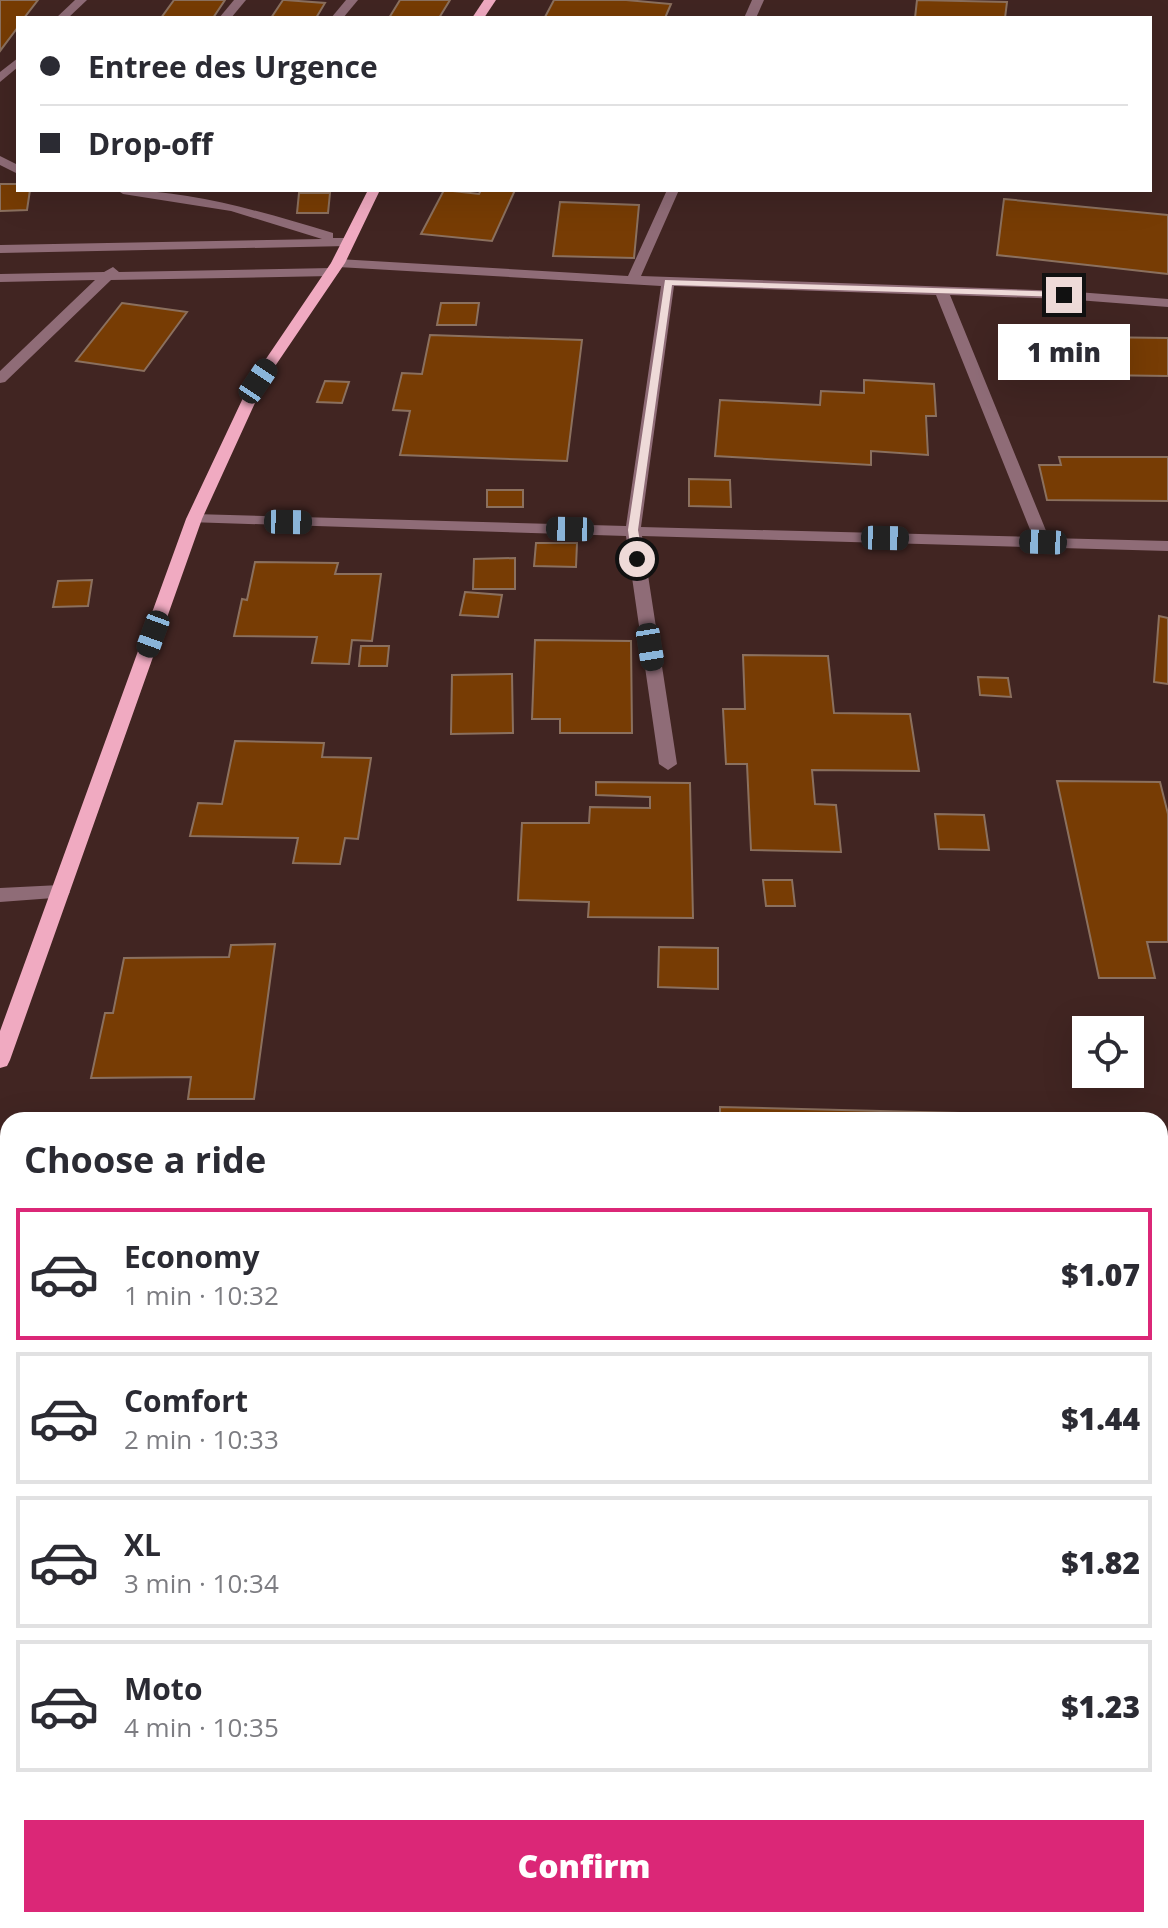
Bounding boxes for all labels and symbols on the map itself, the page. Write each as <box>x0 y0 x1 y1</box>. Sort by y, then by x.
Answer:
route end <box>1046 277 1082 313</box>
callout: 1 min <box>998 323 1130 379</box>
car <box>235 354 281 408</box>
car <box>264 510 312 534</box>
car <box>546 517 594 541</box>
car <box>861 526 909 550</box>
car <box>1019 529 1067 555</box>
route start <box>619 541 655 577</box>
car <box>134 607 172 661</box>
car <box>634 621 666 673</box>

